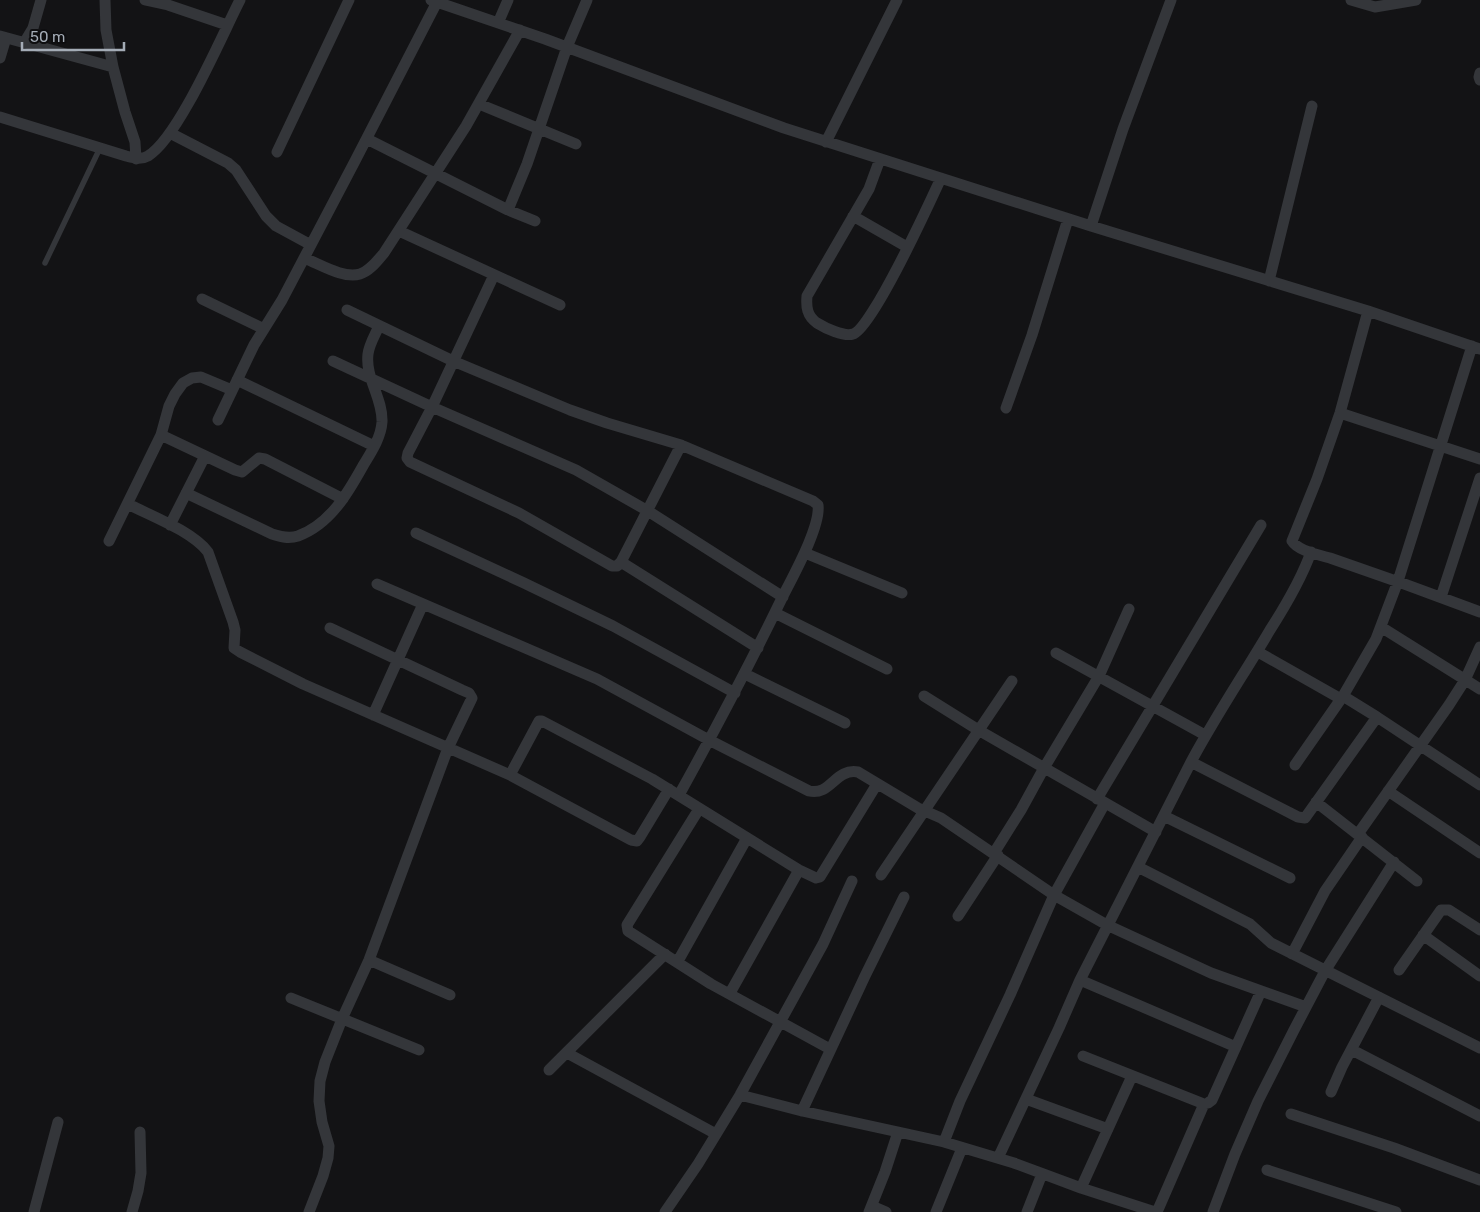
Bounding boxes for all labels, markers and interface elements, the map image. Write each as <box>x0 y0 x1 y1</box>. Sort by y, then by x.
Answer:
scale bar <box>22 20 125 52</box>
text: 50 m <box>30 28 65 46</box>

